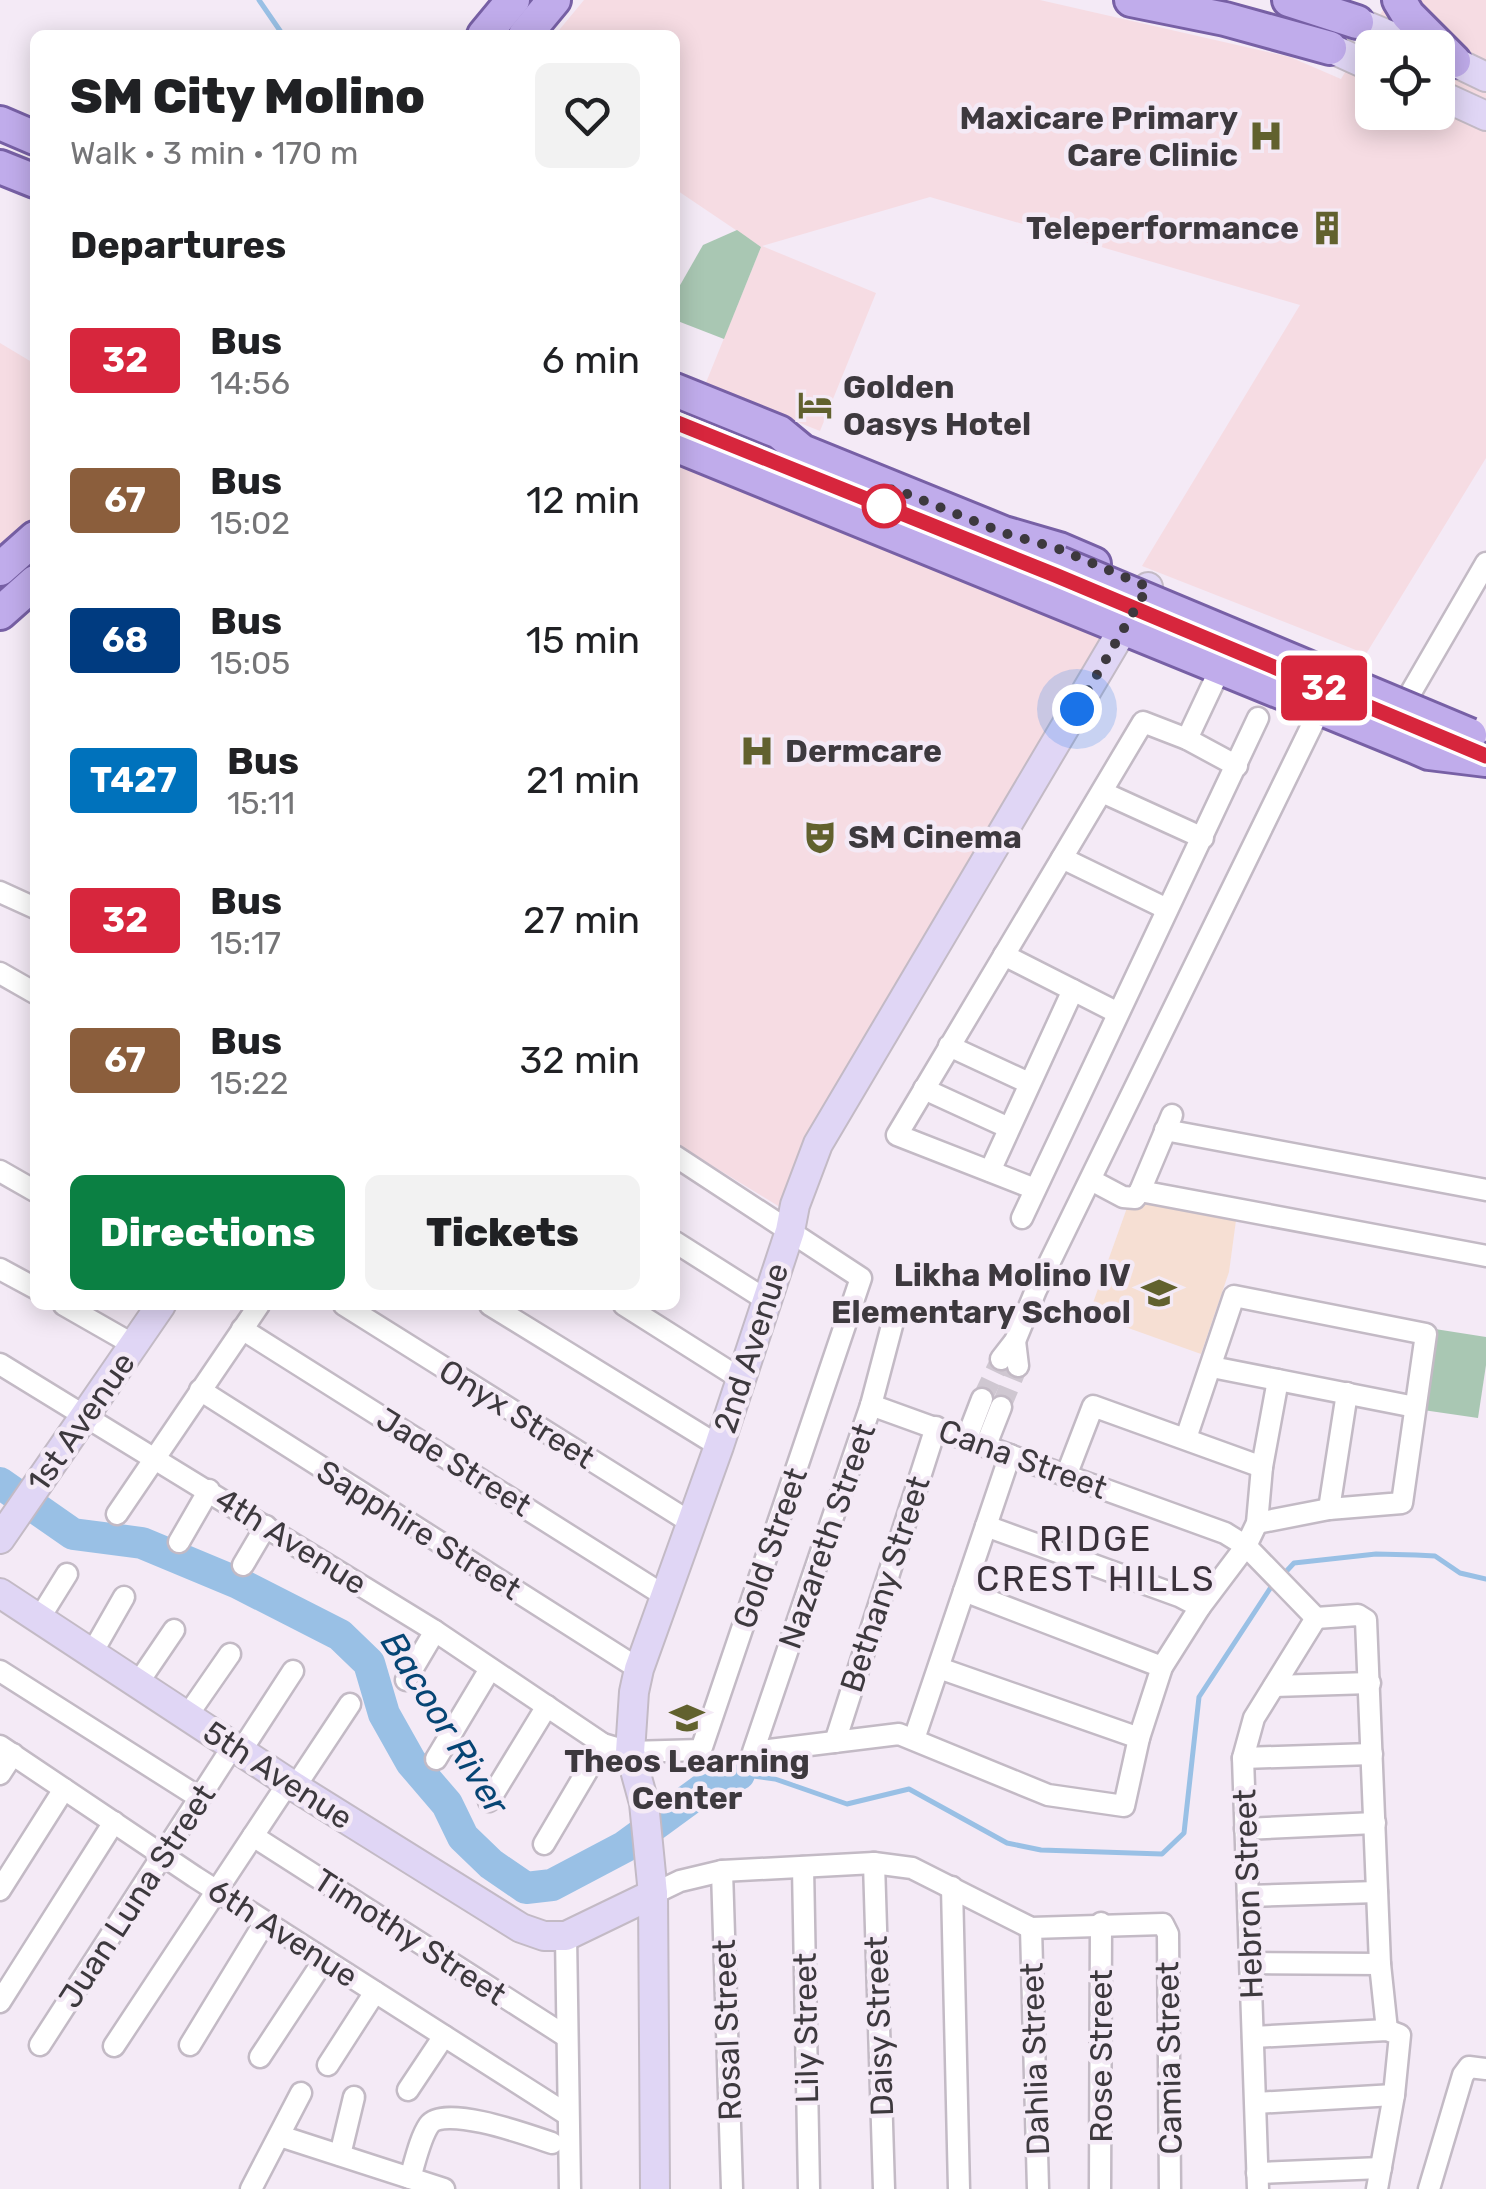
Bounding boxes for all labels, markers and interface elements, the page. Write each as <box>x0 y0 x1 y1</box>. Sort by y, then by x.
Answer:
map controls <box>1355 30 1455 130</box>
button: locate <box>1355 30 1455 130</box>
button: heart <box>535 63 640 168</box>
text: SM City Molino <box>70 68 425 125</box>
place label: Maxicare Primary Care Clinic <box>960 99 1238 174</box>
hospital icon: Maxicare Primary Care Clinic <box>1247 117 1285 155</box>
text: Walk · 3 min · 170 m <box>70 134 358 172</box>
place label: Teleperformance <box>1026 209 1299 247</box>
building icon: Teleperformance <box>1308 209 1346 247</box>
text: Departures <box>70 222 286 268</box>
text: Bus <box>210 318 282 364</box>
text: 6 min <box>542 337 640 383</box>
text: 32 <box>102 339 148 381</box>
text: 14:56 <box>210 364 290 402</box>
place label: Golden Oasys Hotel <box>843 368 1031 443</box>
hotel icon: Golden Oasys Hotel <box>796 386 834 424</box>
text: Bus <box>210 458 282 504</box>
text: 12 min <box>526 477 640 523</box>
text: 67 <box>104 479 146 521</box>
unlabelled marker <box>863 485 905 527</box>
text: 15:02 <box>210 504 290 542</box>
text: Bus <box>210 598 282 644</box>
text: 15 min <box>526 617 640 663</box>
text: 68 <box>102 619 148 661</box>
text: 15:05 <box>210 644 290 682</box>
line badge: 32 <box>1279 656 1369 720</box>
text: 32 <box>1301 667 1347 709</box>
your location <box>1052 684 1102 734</box>
hospital icon: Dermcare <box>738 732 776 770</box>
place label: Dermcare <box>785 732 942 770</box>
text: Bus <box>227 738 299 784</box>
text: 21 min <box>526 757 640 803</box>
text: T427 <box>90 759 177 801</box>
text: 15:11 <box>227 784 295 822</box>
theatre icon: SM Cinema <box>801 818 839 856</box>
place label: SM Cinema <box>848 818 1022 856</box>
text: Bus <box>210 878 282 924</box>
text: 27 min <box>523 897 640 943</box>
text: 32 <box>102 899 148 941</box>
text: 15:17 <box>210 924 281 962</box>
text: Bus <box>210 1018 282 1064</box>
text: 32 min <box>520 1037 640 1083</box>
text: 67 <box>104 1039 146 1081</box>
text: 15:22 <box>210 1064 288 1102</box>
button: Directions <box>70 1175 345 1290</box>
button: Tickets <box>365 1175 640 1290</box>
place label: Likha Molino IV Elementary School <box>831 1256 1131 1331</box>
street label: 2nd Avenue <box>706 1258 796 1438</box>
school or university icon: Likha Molino IV Elementary School <box>1140 1274 1178 1312</box>
street label: 1st Avenue <box>19 1345 143 1499</box>
street label: Onyx Street <box>432 1351 602 1477</box>
street label: Jade Street <box>370 1399 538 1525</box>
street label: Cana Street <box>934 1411 1112 1507</box>
street label: Nazareth Street <box>771 1418 883 1654</box>
street label: Sapphire Street <box>310 1452 528 1608</box>
street label: Gold Street <box>725 1463 815 1633</box>
street label: Bethany Street <box>832 1471 938 1697</box>
street label: 4th Avenue <box>208 1480 374 1602</box>
district label: RIDGE CREST HILLS <box>976 1518 1216 1600</box>
water label: Bacoor River <box>372 1624 519 1824</box>
school or university icon: Theos Learning Center <box>668 1699 706 1737</box>
street label: 5th Avenue <box>196 1713 360 1837</box>
place label: Theos Learning Center <box>564 1742 810 1817</box>
street label: Juan Luna Street <box>51 1777 223 2015</box>
street label: Hebron Street <box>1225 1789 1271 1999</box>
street label: Timothy Street <box>307 1861 513 2013</box>
street label: 6th Avenue <box>201 1871 365 1995</box>
street label: Daisy Street <box>857 1935 901 2117</box>
street label: Rosal Street <box>705 1939 749 2121</box>
street label: Lily Street <box>786 1952 826 2104</box>
street label: Camia Street <box>1148 1961 1190 2155</box>
street label: Dahlia Street <box>1013 1962 1057 2156</box>
street label: Rose Street <box>1082 1969 1120 2143</box>

